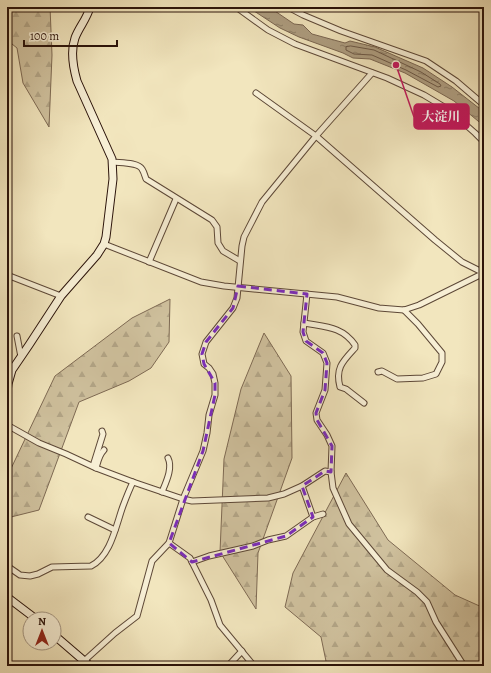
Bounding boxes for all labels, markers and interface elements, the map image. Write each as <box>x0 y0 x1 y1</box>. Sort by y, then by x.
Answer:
scale bar <box>24 22 117 48</box>
text: 100 m <box>30 28 59 44</box>
callout: 大淀川 <box>414 104 469 129</box>
text: 大淀川 <box>421 108 461 125</box>
north arrow <box>22 611 62 651</box>
text: N <box>38 614 46 629</box>

